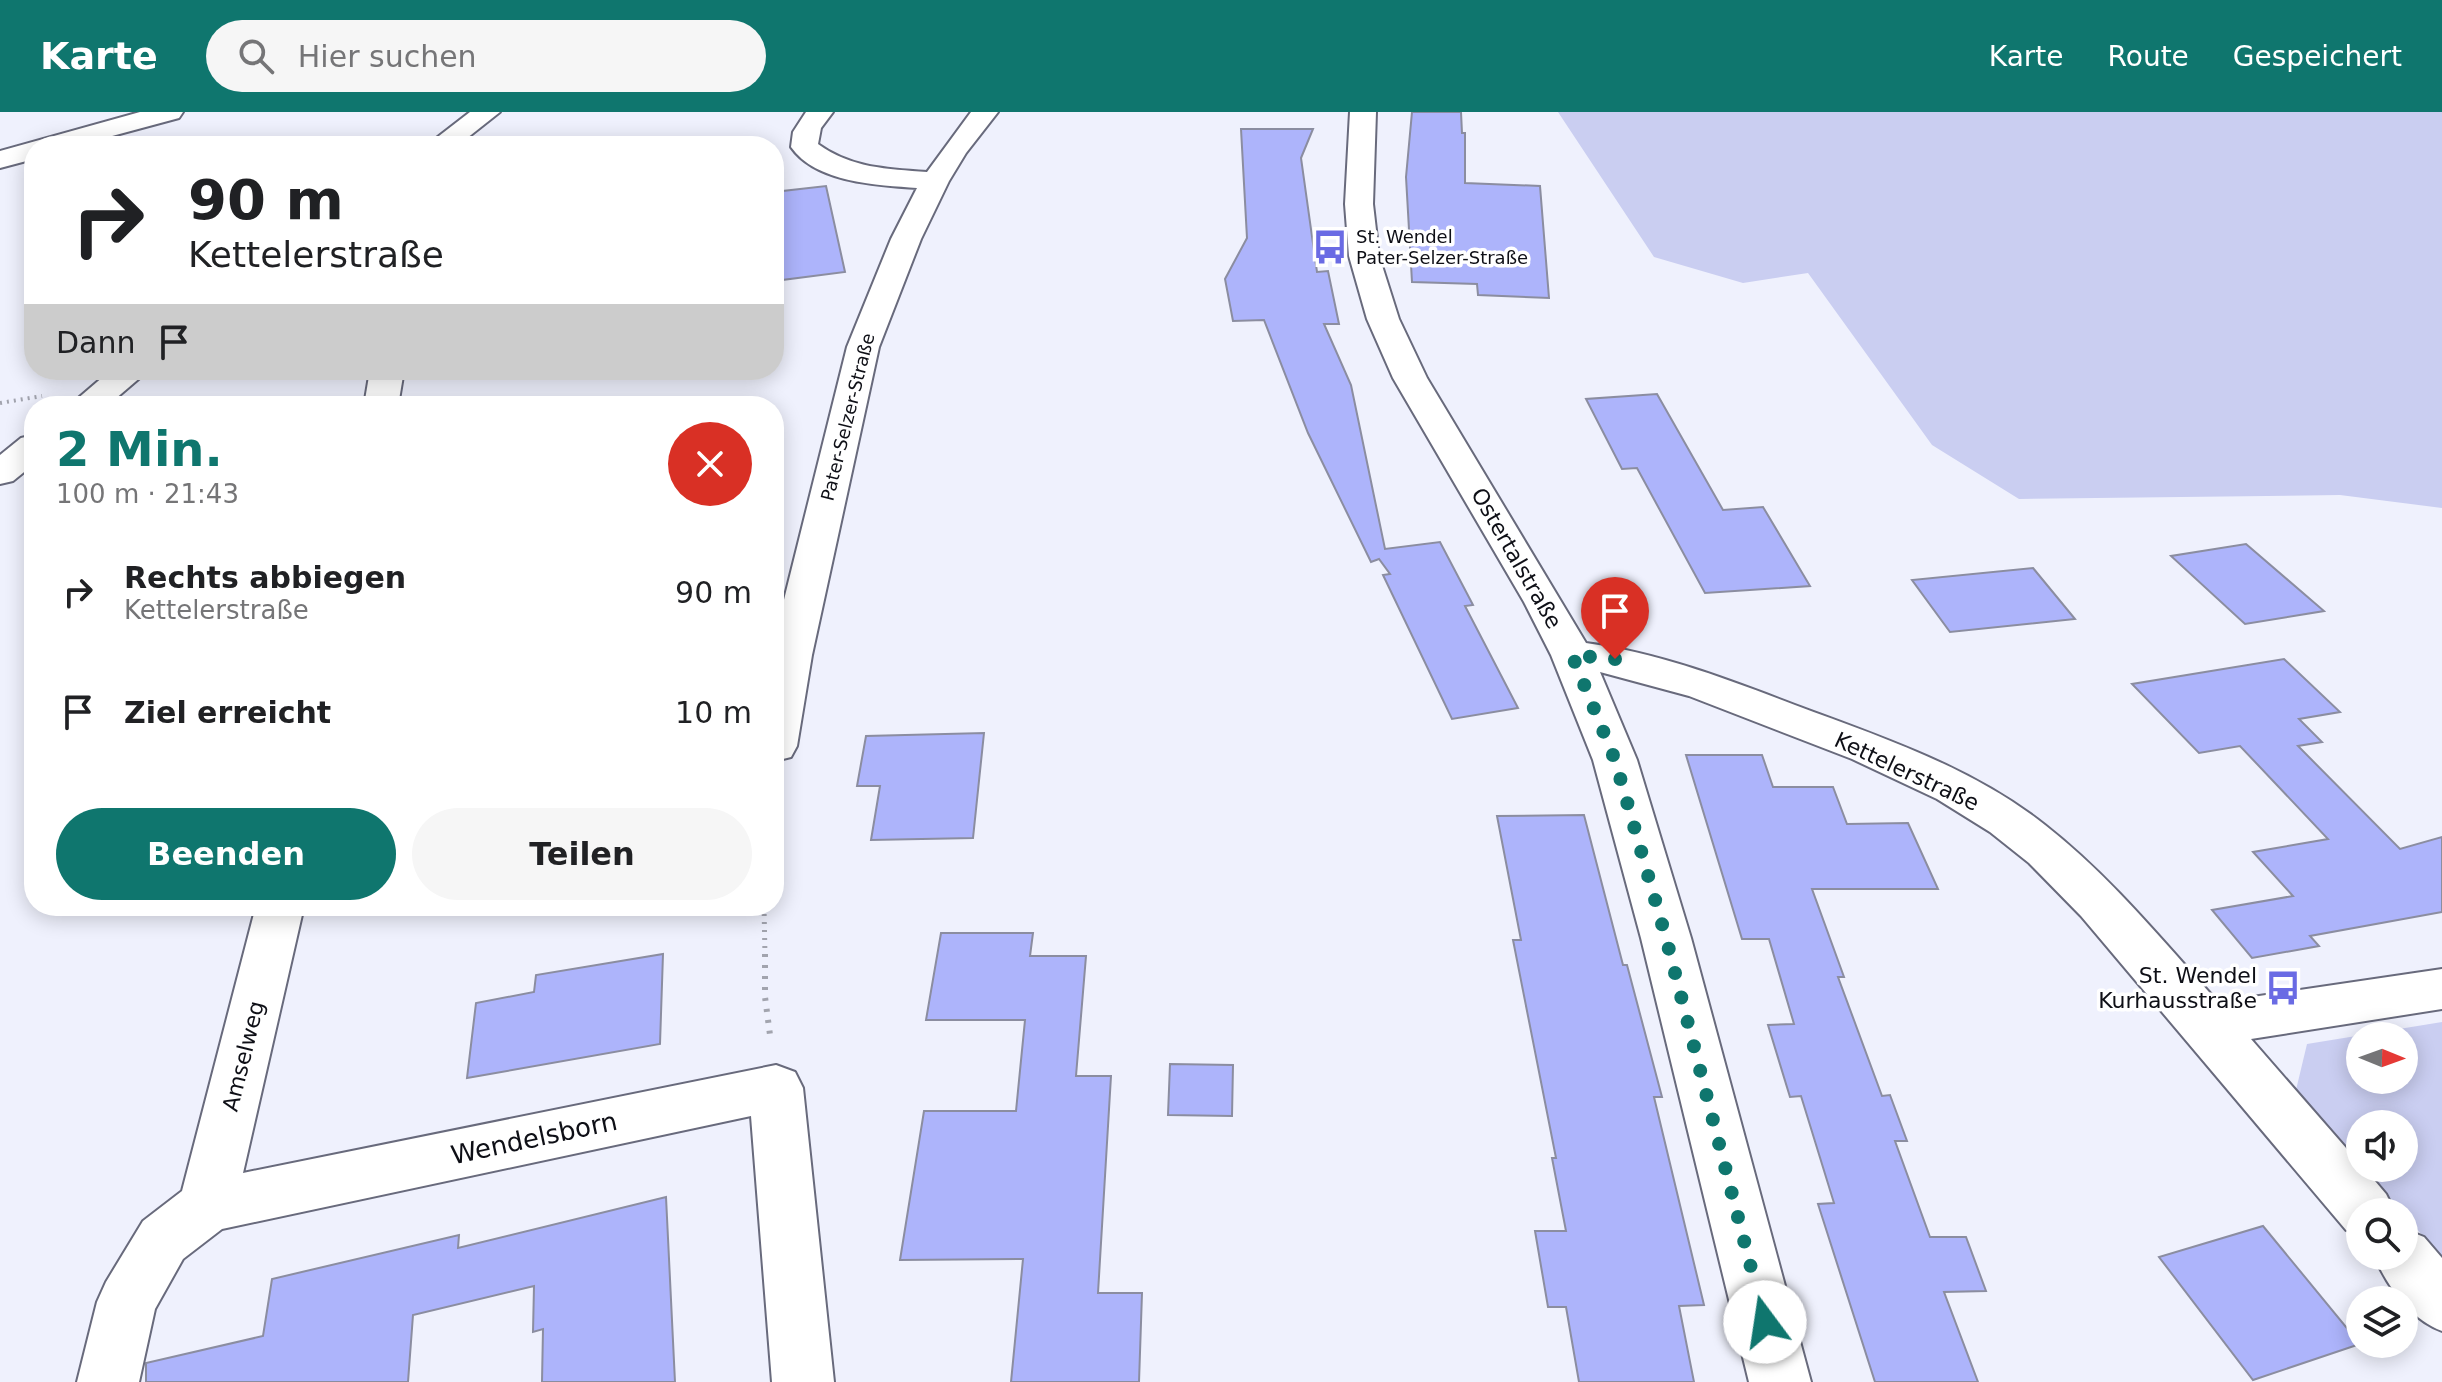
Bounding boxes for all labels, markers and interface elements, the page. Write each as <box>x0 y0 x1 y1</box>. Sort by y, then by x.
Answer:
search box <box>206 20 766 92</box>
text: Karte <box>40 34 158 78</box>
icon: search <box>234 34 278 78</box>
text: Hier suchen <box>298 39 477 74</box>
text: Karte <box>1989 40 2064 73</box>
text: Route <box>2108 40 2189 73</box>
text: Gespeichert <box>2233 40 2402 73</box>
text: 90 m <box>188 167 344 232</box>
icon: right <box>56 168 160 272</box>
place label: St. Wendel Pater-Selzer-Straße <box>1356 226 1528 268</box>
bus stop icon: St. Wendel Pater-Selzer-Straße <box>1311 228 1349 266</box>
text: Kettelerstraße <box>188 234 444 275</box>
icon: arrive <box>152 320 196 364</box>
text: Dann <box>56 325 136 360</box>
street label: Pater-Selzer-Straße <box>817 331 879 503</box>
text: 2 Min. <box>56 421 223 477</box>
button: close <box>668 422 752 506</box>
text: 100 m · 21:43 <box>56 479 239 509</box>
street label: Ostertalstraße <box>1466 483 1567 633</box>
text: Rechts abbiegen <box>124 560 406 595</box>
icon: right <box>56 570 100 614</box>
text: 90 m <box>675 575 752 610</box>
pin <box>1581 577 1649 659</box>
icon: arrive <box>1593 589 1637 633</box>
text: Kettelerstraße <box>124 595 309 625</box>
icon: arrive <box>56 690 100 734</box>
text: Ziel erreicht <box>124 695 331 730</box>
text: 10 m <box>675 695 752 730</box>
street label: Kettelerstraße <box>1831 727 1983 816</box>
button: Beenden <box>56 808 396 900</box>
button: Teilen <box>412 808 752 900</box>
place label: St. Wendel Kurhausstraße <box>2098 963 2257 1013</box>
bus stop icon: St. Wendel Kurhausstraße <box>2264 969 2302 1007</box>
street label: Amselweg <box>218 998 269 1114</box>
north arrow <box>2346 1022 2418 1094</box>
map controls <box>2346 1022 2418 1358</box>
street label: Wendelsborn <box>448 1106 620 1170</box>
button: sound <box>2346 1110 2418 1182</box>
button: search <box>2346 1198 2418 1270</box>
position arrow <box>1723 1280 1807 1364</box>
button: layers <box>2346 1286 2418 1358</box>

